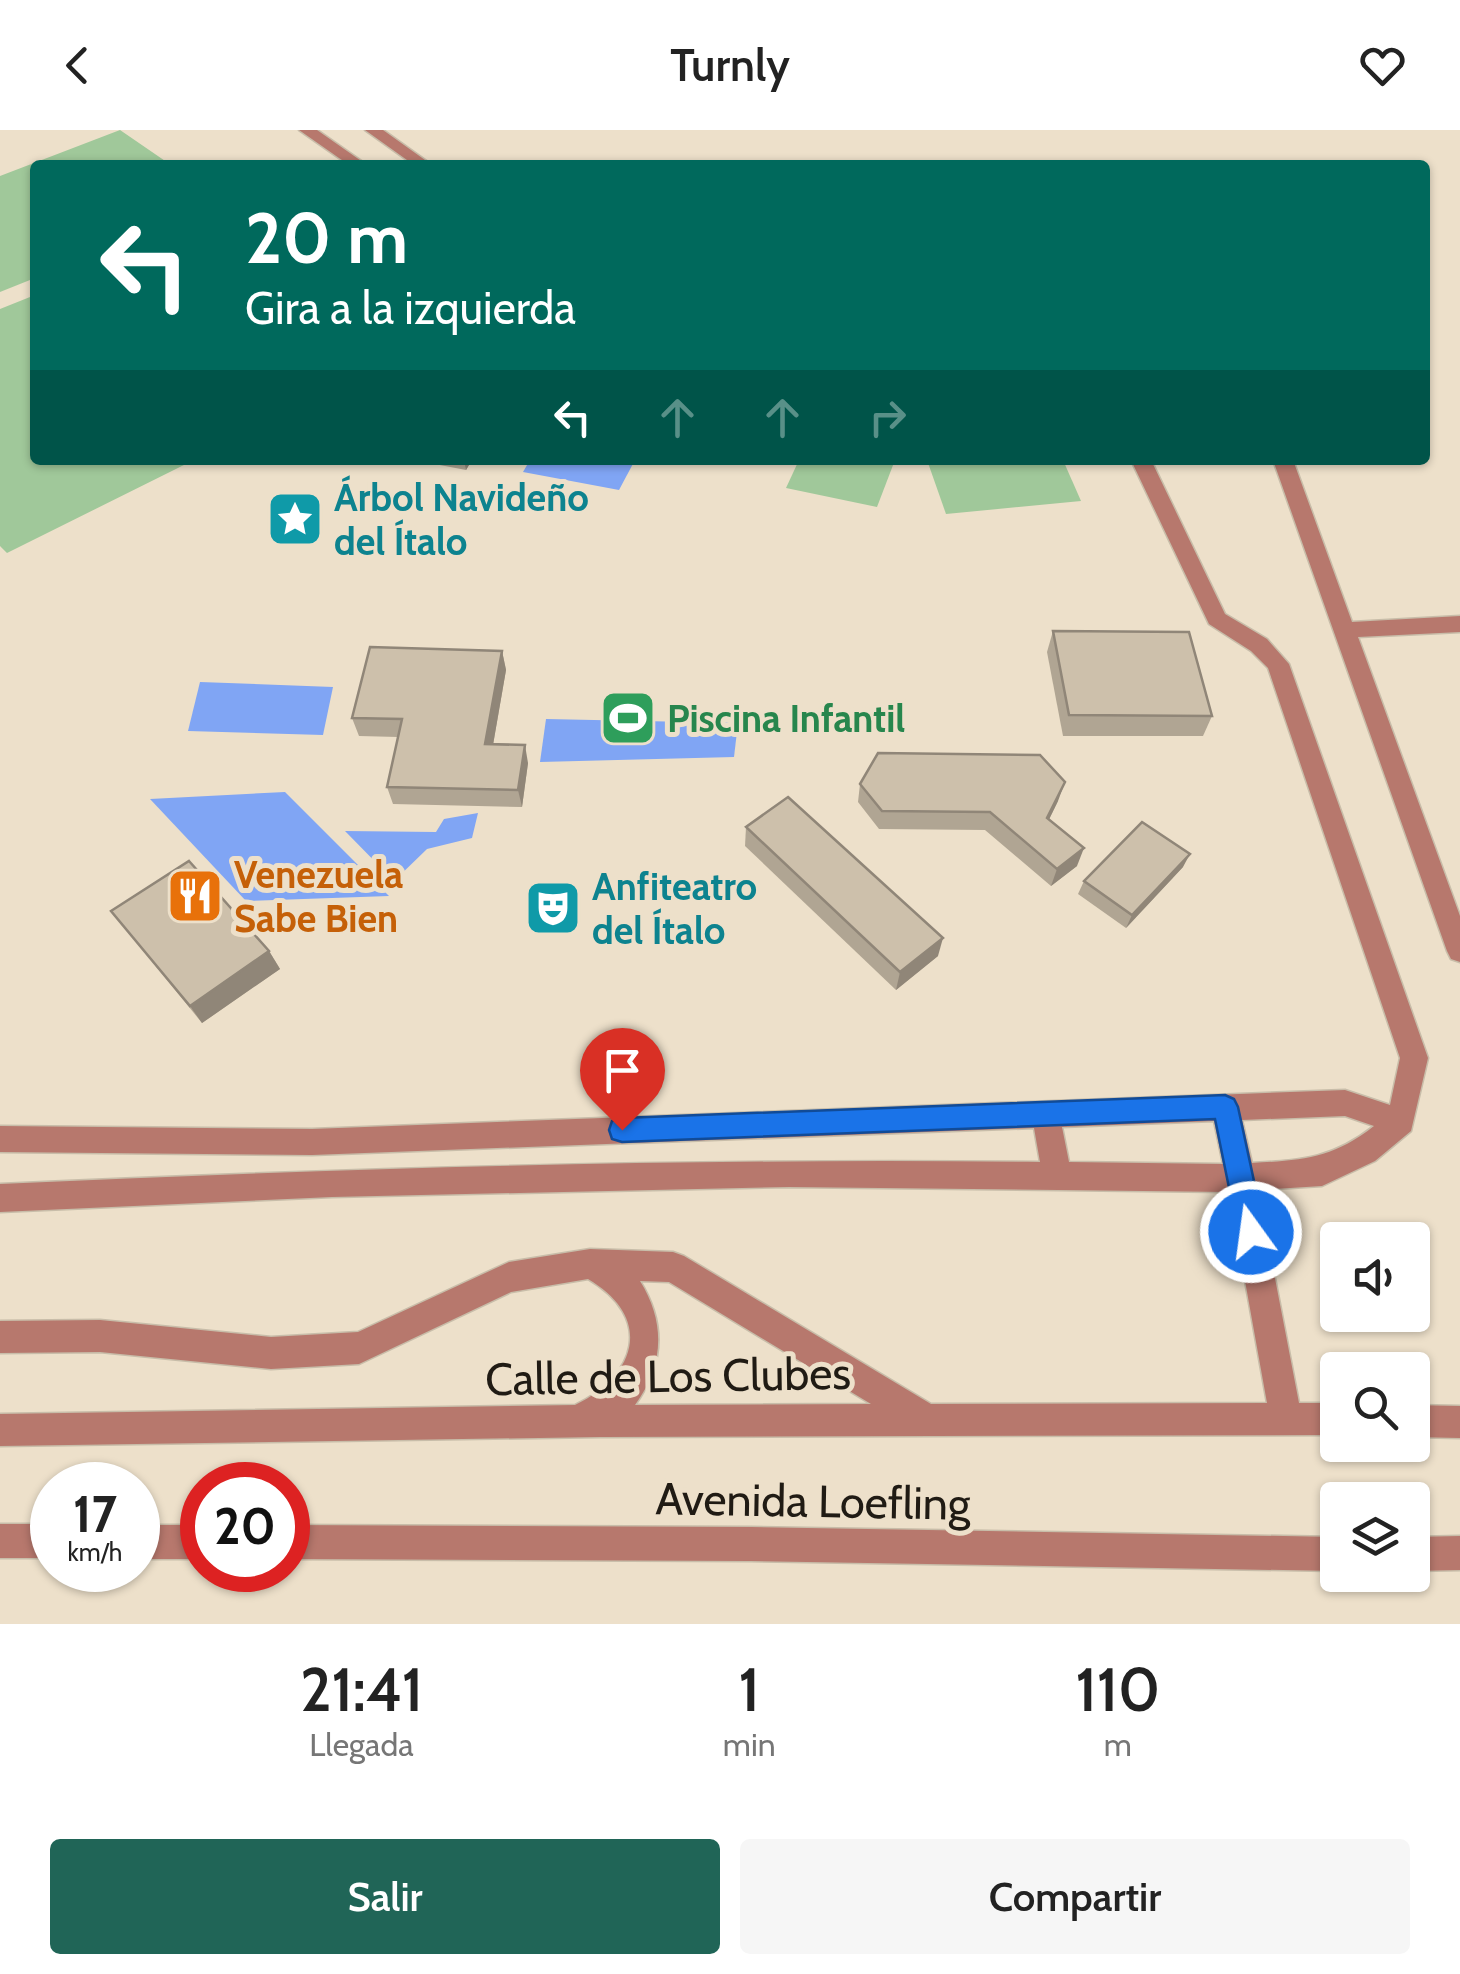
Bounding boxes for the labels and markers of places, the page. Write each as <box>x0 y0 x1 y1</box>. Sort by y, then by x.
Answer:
place label: Árbol Navideño del Ítalo <box>334 474 589 565</box>
place icon: Árbol Navideño del Ítalo <box>265 489 325 549</box>
sports icon: Piscina Infantil <box>598 688 658 748</box>
place label: Piscina Infantil <box>667 695 905 742</box>
place label: Venezuela Sabe Bien <box>234 851 403 942</box>
place label: Anfiteatro del Ítalo <box>592 863 757 954</box>
restaurant icon: Venezuela Sabe Bien <box>165 866 225 926</box>
theatre icon: Anfiteatro del Ítalo <box>523 878 583 938</box>
pin <box>580 1028 665 1131</box>

